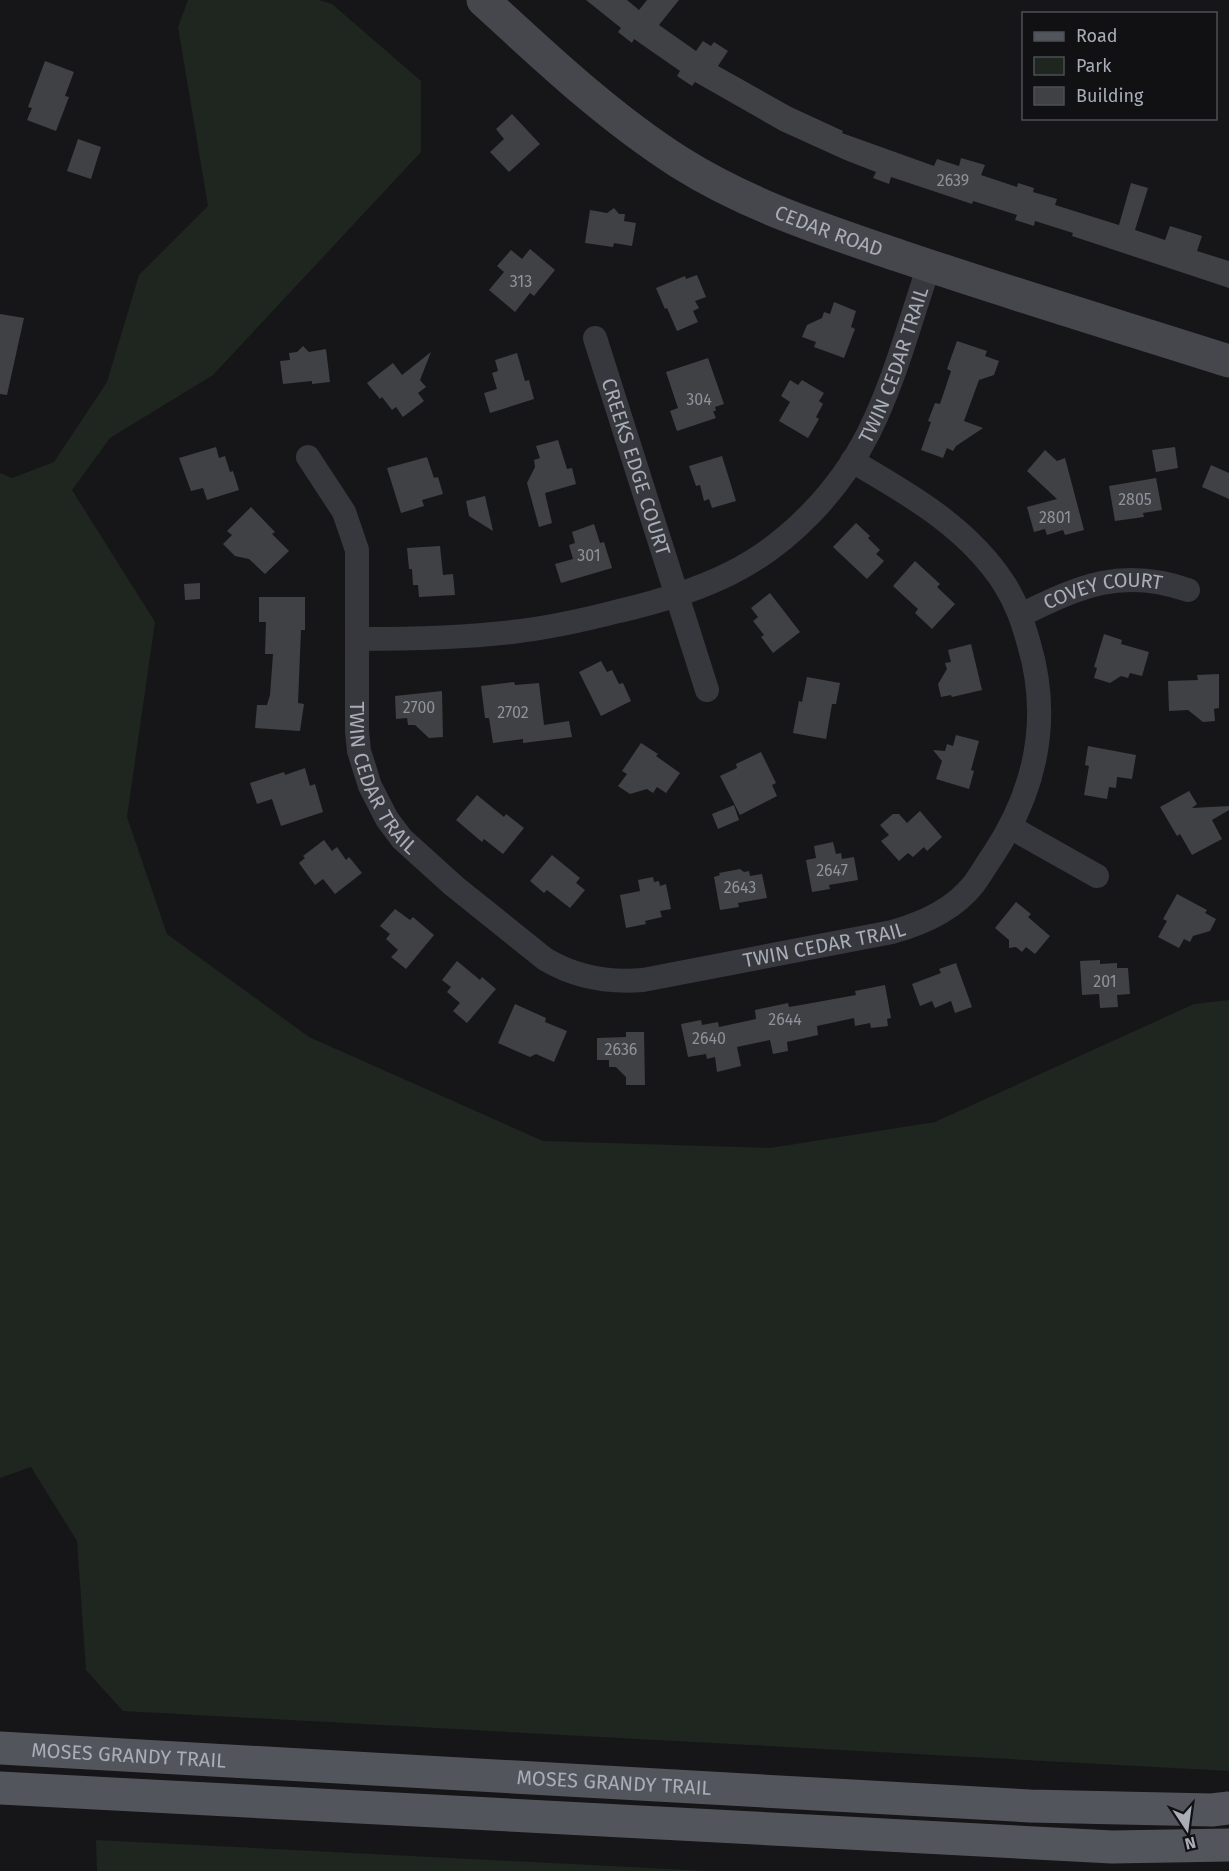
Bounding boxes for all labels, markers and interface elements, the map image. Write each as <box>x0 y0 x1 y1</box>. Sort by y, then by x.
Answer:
legend <box>1022 12 1217 120</box>
text: Road <box>1076 25 1118 47</box>
text: Park <box>1076 55 1112 77</box>
text: Building <box>1076 85 1144 107</box>
house number: 2639 <box>937 171 969 190</box>
street label: CEDAR ROAD <box>771 200 886 261</box>
house number: 313 <box>510 272 532 291</box>
street label: TWIN CEDAR TRAIL <box>853 284 933 447</box>
street label: CREEKS EDGE COURT <box>596 375 676 559</box>
house number: 304 <box>686 390 712 409</box>
house number: 2805 <box>1118 490 1152 509</box>
house number: 2801 <box>1039 508 1071 527</box>
house number: 301 <box>577 546 601 565</box>
street label: COVEY COURT <box>1039 568 1165 615</box>
house number: 2700 <box>403 698 435 717</box>
street label: TWIN CEDAR TRAIL <box>345 702 422 859</box>
house number: 2702 <box>497 703 529 722</box>
house number: 2647 <box>816 861 848 880</box>
house number: 2643 <box>724 878 756 897</box>
street label: TWIN CEDAR TRAIL <box>741 917 908 972</box>
house number: 201 <box>1093 972 1117 991</box>
house number: 2644 <box>768 1010 802 1029</box>
house number: 2640 <box>692 1029 726 1048</box>
house number: 2636 <box>605 1040 637 1059</box>
street label: MOSES GRANDY TRAIL <box>31 1738 227 1773</box>
street label: MOSES GRANDY TRAIL <box>516 1765 712 1800</box>
north arrow <box>1157 1799 1217 1859</box>
text: N <box>1183 1833 1198 1854</box>

